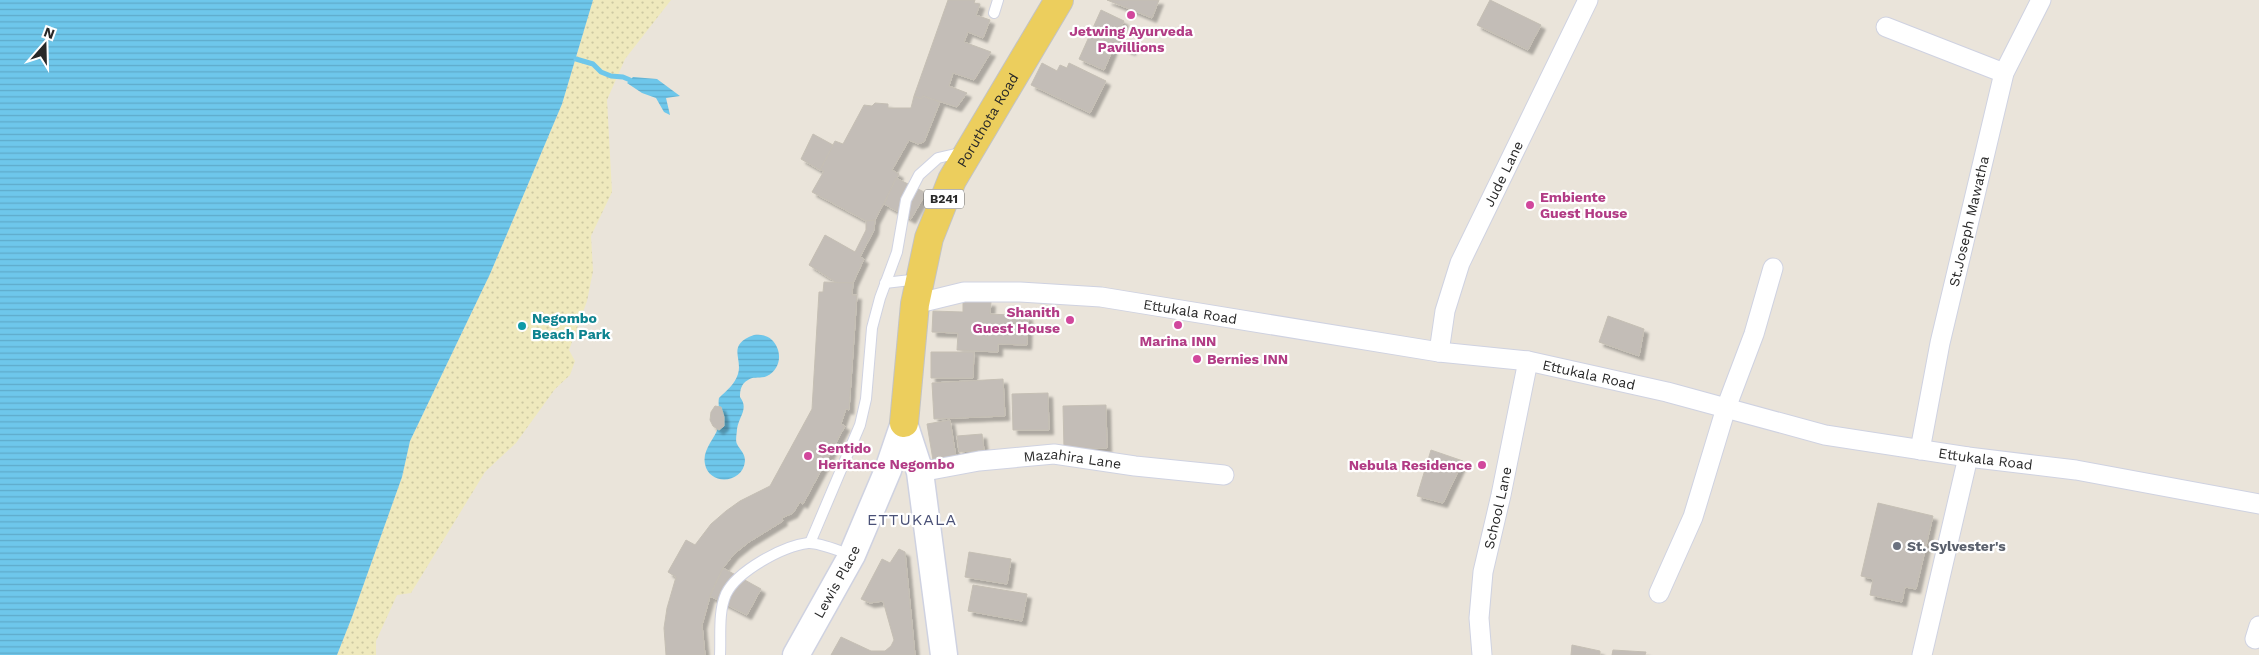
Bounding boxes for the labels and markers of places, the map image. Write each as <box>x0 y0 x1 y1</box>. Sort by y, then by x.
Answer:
marker: Jetwing Ayurveda Pavillions <box>1125 9 1137 21</box>
place label: Jetwing Ayurveda Pavillions <box>1069 23 1194 55</box>
place label: Embiente Guest House <box>1540 189 1627 221</box>
marker: Embiente Guest House <box>1524 199 1536 211</box>
place label: Shanith Guest House <box>973 304 1060 336</box>
place label: Negombo Beach Park <box>532 310 611 342</box>
marker: Shanith Guest House <box>1064 314 1076 326</box>
marker: Marina INN <box>1172 319 1184 331</box>
marker: Negombo Beach Park <box>516 320 528 332</box>
place label: Marina INN <box>1140 333 1216 349</box>
place label: Bernies INN <box>1207 351 1288 367</box>
marker: Bernies INN <box>1191 353 1203 365</box>
place label: Sentido Heritance Negombo <box>818 440 955 472</box>
marker: Sentido Heritance Negombo <box>802 450 814 462</box>
place label: Nebula Residence <box>1349 457 1472 473</box>
marker: Nebula Residence <box>1476 459 1488 471</box>
place label: St. Sylvester's <box>1907 538 2006 554</box>
marker: St. Sylvester's <box>1891 540 1903 552</box>

